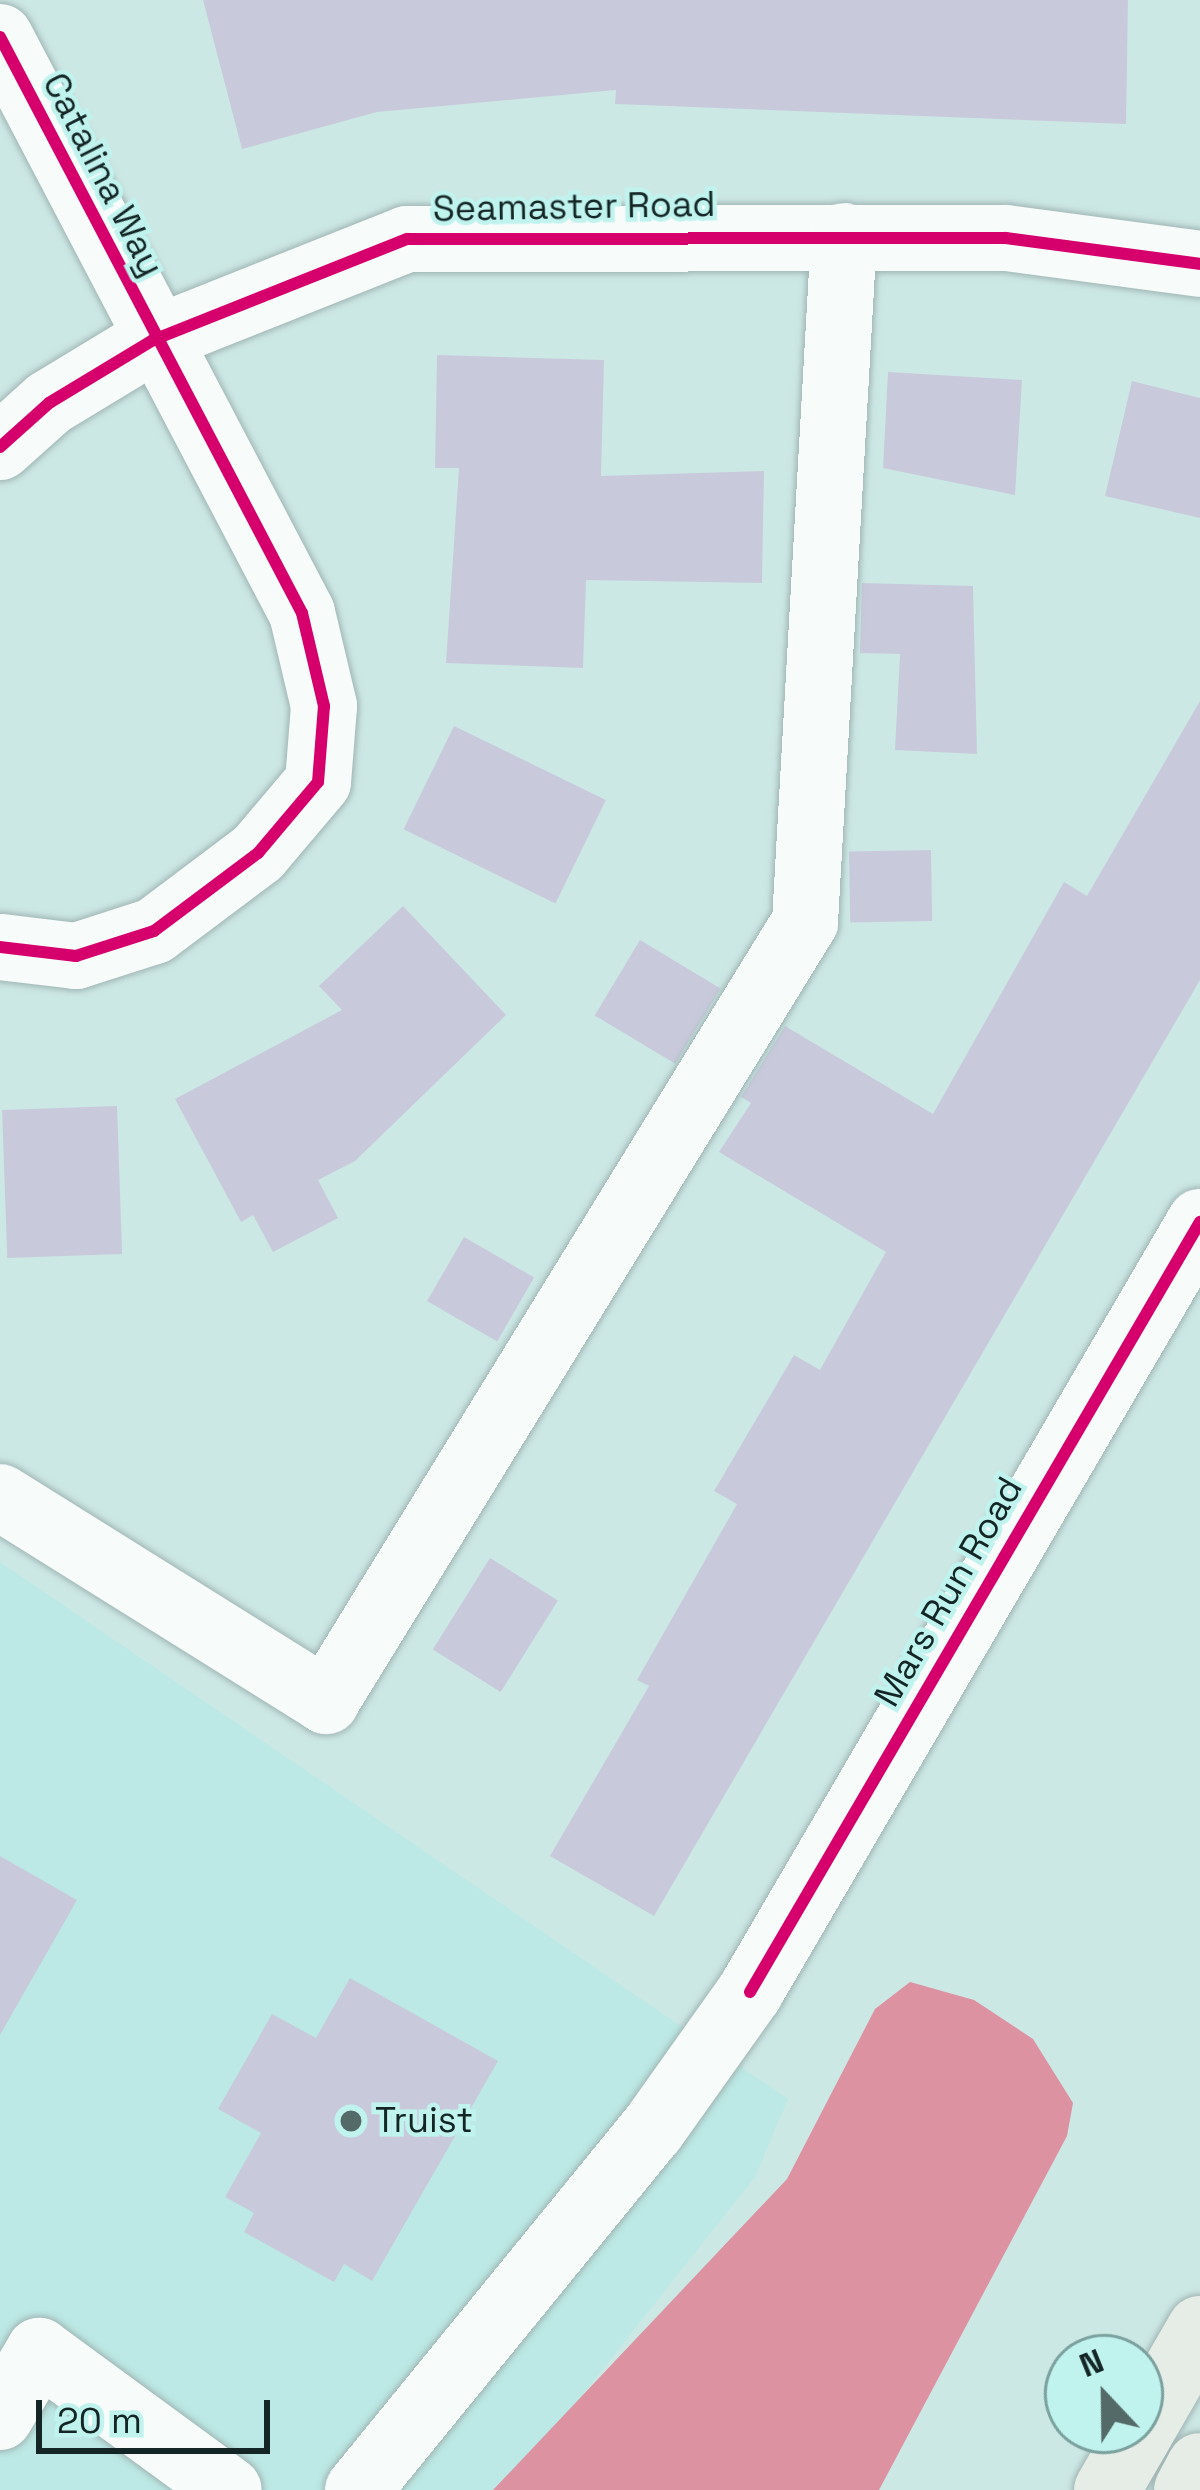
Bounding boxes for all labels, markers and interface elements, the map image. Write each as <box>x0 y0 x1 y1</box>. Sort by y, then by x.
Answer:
street label: Catalina Way <box>33 66 173 284</box>
street label: Seamaster Road <box>432 183 716 231</box>
street label: Mars Run Road <box>866 1470 1032 1714</box>
place label: Truist <box>375 2099 473 2143</box>
marker: Truist <box>338 2108 364 2134</box>
north arrow <box>1044 2334 1164 2454</box>
text: N <box>1074 2340 1110 2387</box>
scale bar <box>42 2376 276 2450</box>
text: 20 m <box>57 2398 142 2444</box>

